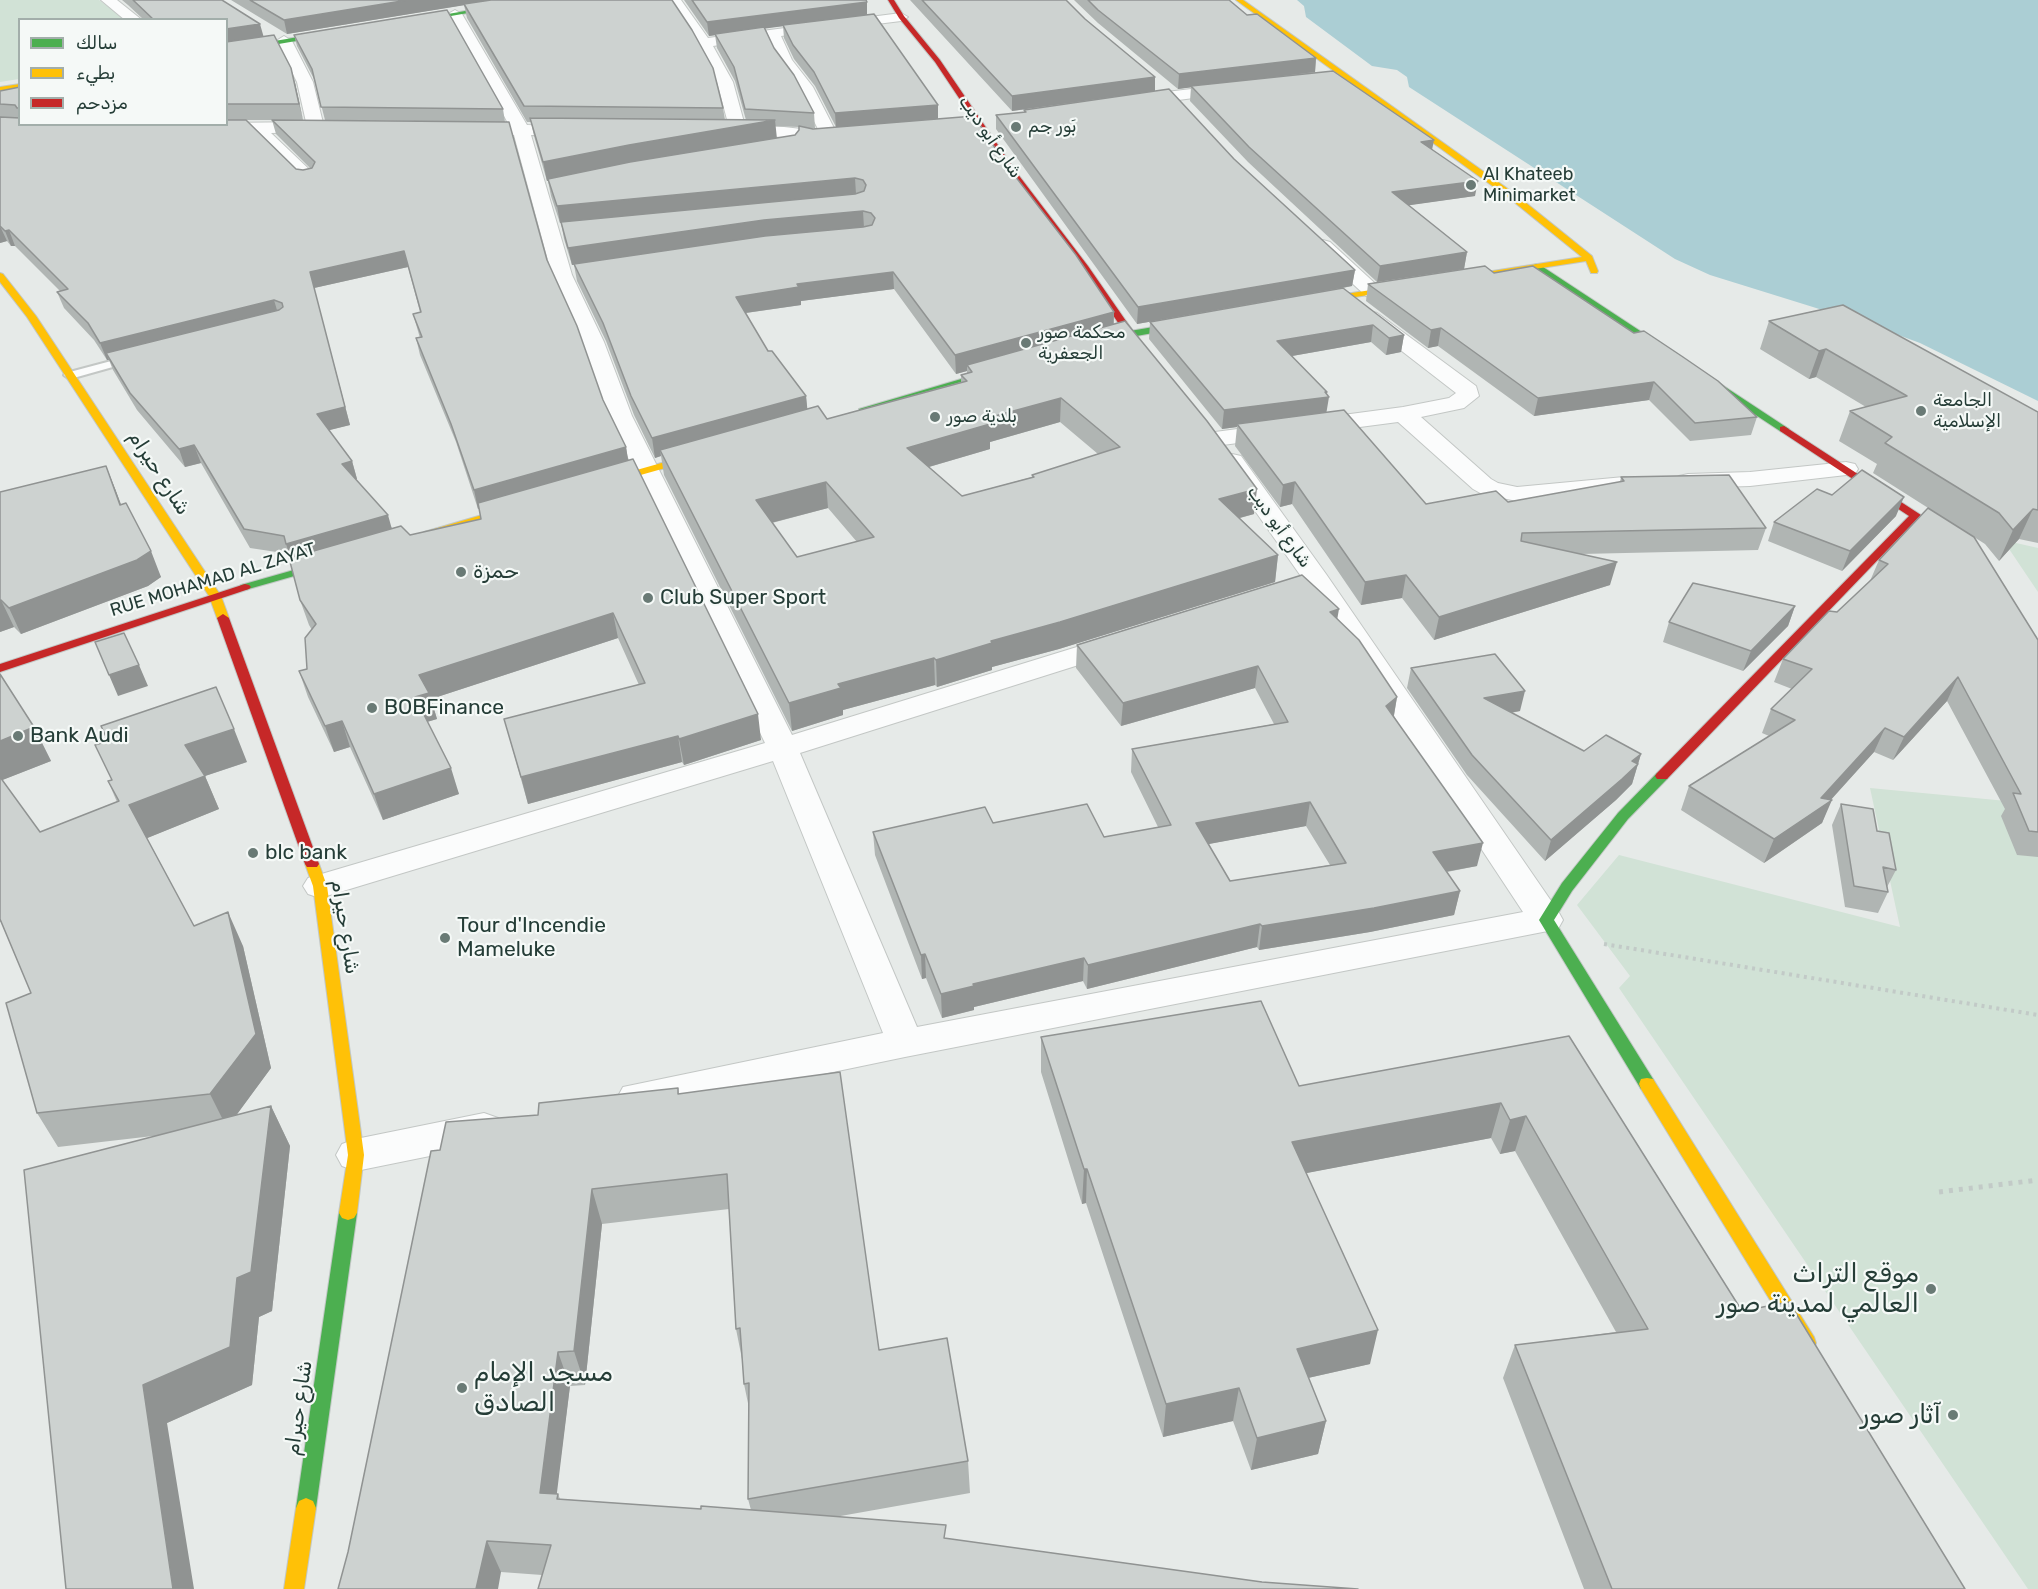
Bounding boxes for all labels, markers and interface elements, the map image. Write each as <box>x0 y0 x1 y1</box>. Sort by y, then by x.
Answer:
legend <box>18 18 228 126</box>
text: سالك <box>76 32 117 54</box>
text: بطيء <box>76 62 115 84</box>
text: مزدحم <box>76 92 128 114</box>
street label: شارع أبو ديب <box>954 92 1026 182</box>
place label: بَور جم <box>1028 116 1077 138</box>
marker: بَور جم <box>1009 120 1023 134</box>
place label: Al Khateeb Minimarket <box>1483 164 1576 207</box>
marker: Al Khateeb Minimarket <box>1464 178 1478 192</box>
place label: محكمة صور الجعفرية <box>1038 322 1125 364</box>
marker: محكمة صور الجعفرية <box>1019 336 1033 350</box>
place label: الجامعة الإسلامية <box>1933 390 2001 432</box>
marker: الجامعة الإسلامية <box>1914 404 1928 418</box>
place label: بلدية صور <box>947 406 1017 428</box>
marker: بلدية صور <box>928 410 942 424</box>
street label: شارع حيرام <box>122 426 196 520</box>
street label: شارع أبو ديب <box>1242 482 1316 572</box>
street label: RUE MOHAMAD AL ZAYAT <box>108 538 318 622</box>
place label: حمزة <box>473 559 519 585</box>
marker: حمزة <box>454 565 468 579</box>
place label: Club Super Sport <box>660 585 826 611</box>
marker: Club Super Sport <box>641 591 655 605</box>
place label: BOBFinance <box>384 695 504 721</box>
marker: BOBFinance <box>365 701 379 715</box>
place label: Bank Audi <box>30 723 128 749</box>
marker: Bank Audi <box>11 729 25 743</box>
place label: blc bank <box>265 840 347 866</box>
marker: blc bank <box>246 846 260 860</box>
street label: شارع حيرام <box>325 878 365 976</box>
place label: Tour d'Incendie Mameluke <box>457 913 606 963</box>
marker: Tour d'Incendie Mameluke <box>438 931 452 945</box>
place label: موقع التراث العالمي لمدينة صور <box>1717 1258 1919 1320</box>
marker: موقع التراث العالمي لمدينة صور <box>1924 1282 1938 1296</box>
place label: مسجد الإمام الصادق <box>474 1357 613 1418</box>
street label: شارع حيرام <box>280 1359 318 1457</box>
marker: مسجد الإمام الصادق <box>455 1381 469 1395</box>
place label: آثار صور <box>1860 1399 1941 1431</box>
marker: آثار صور <box>1946 1408 1960 1422</box>

